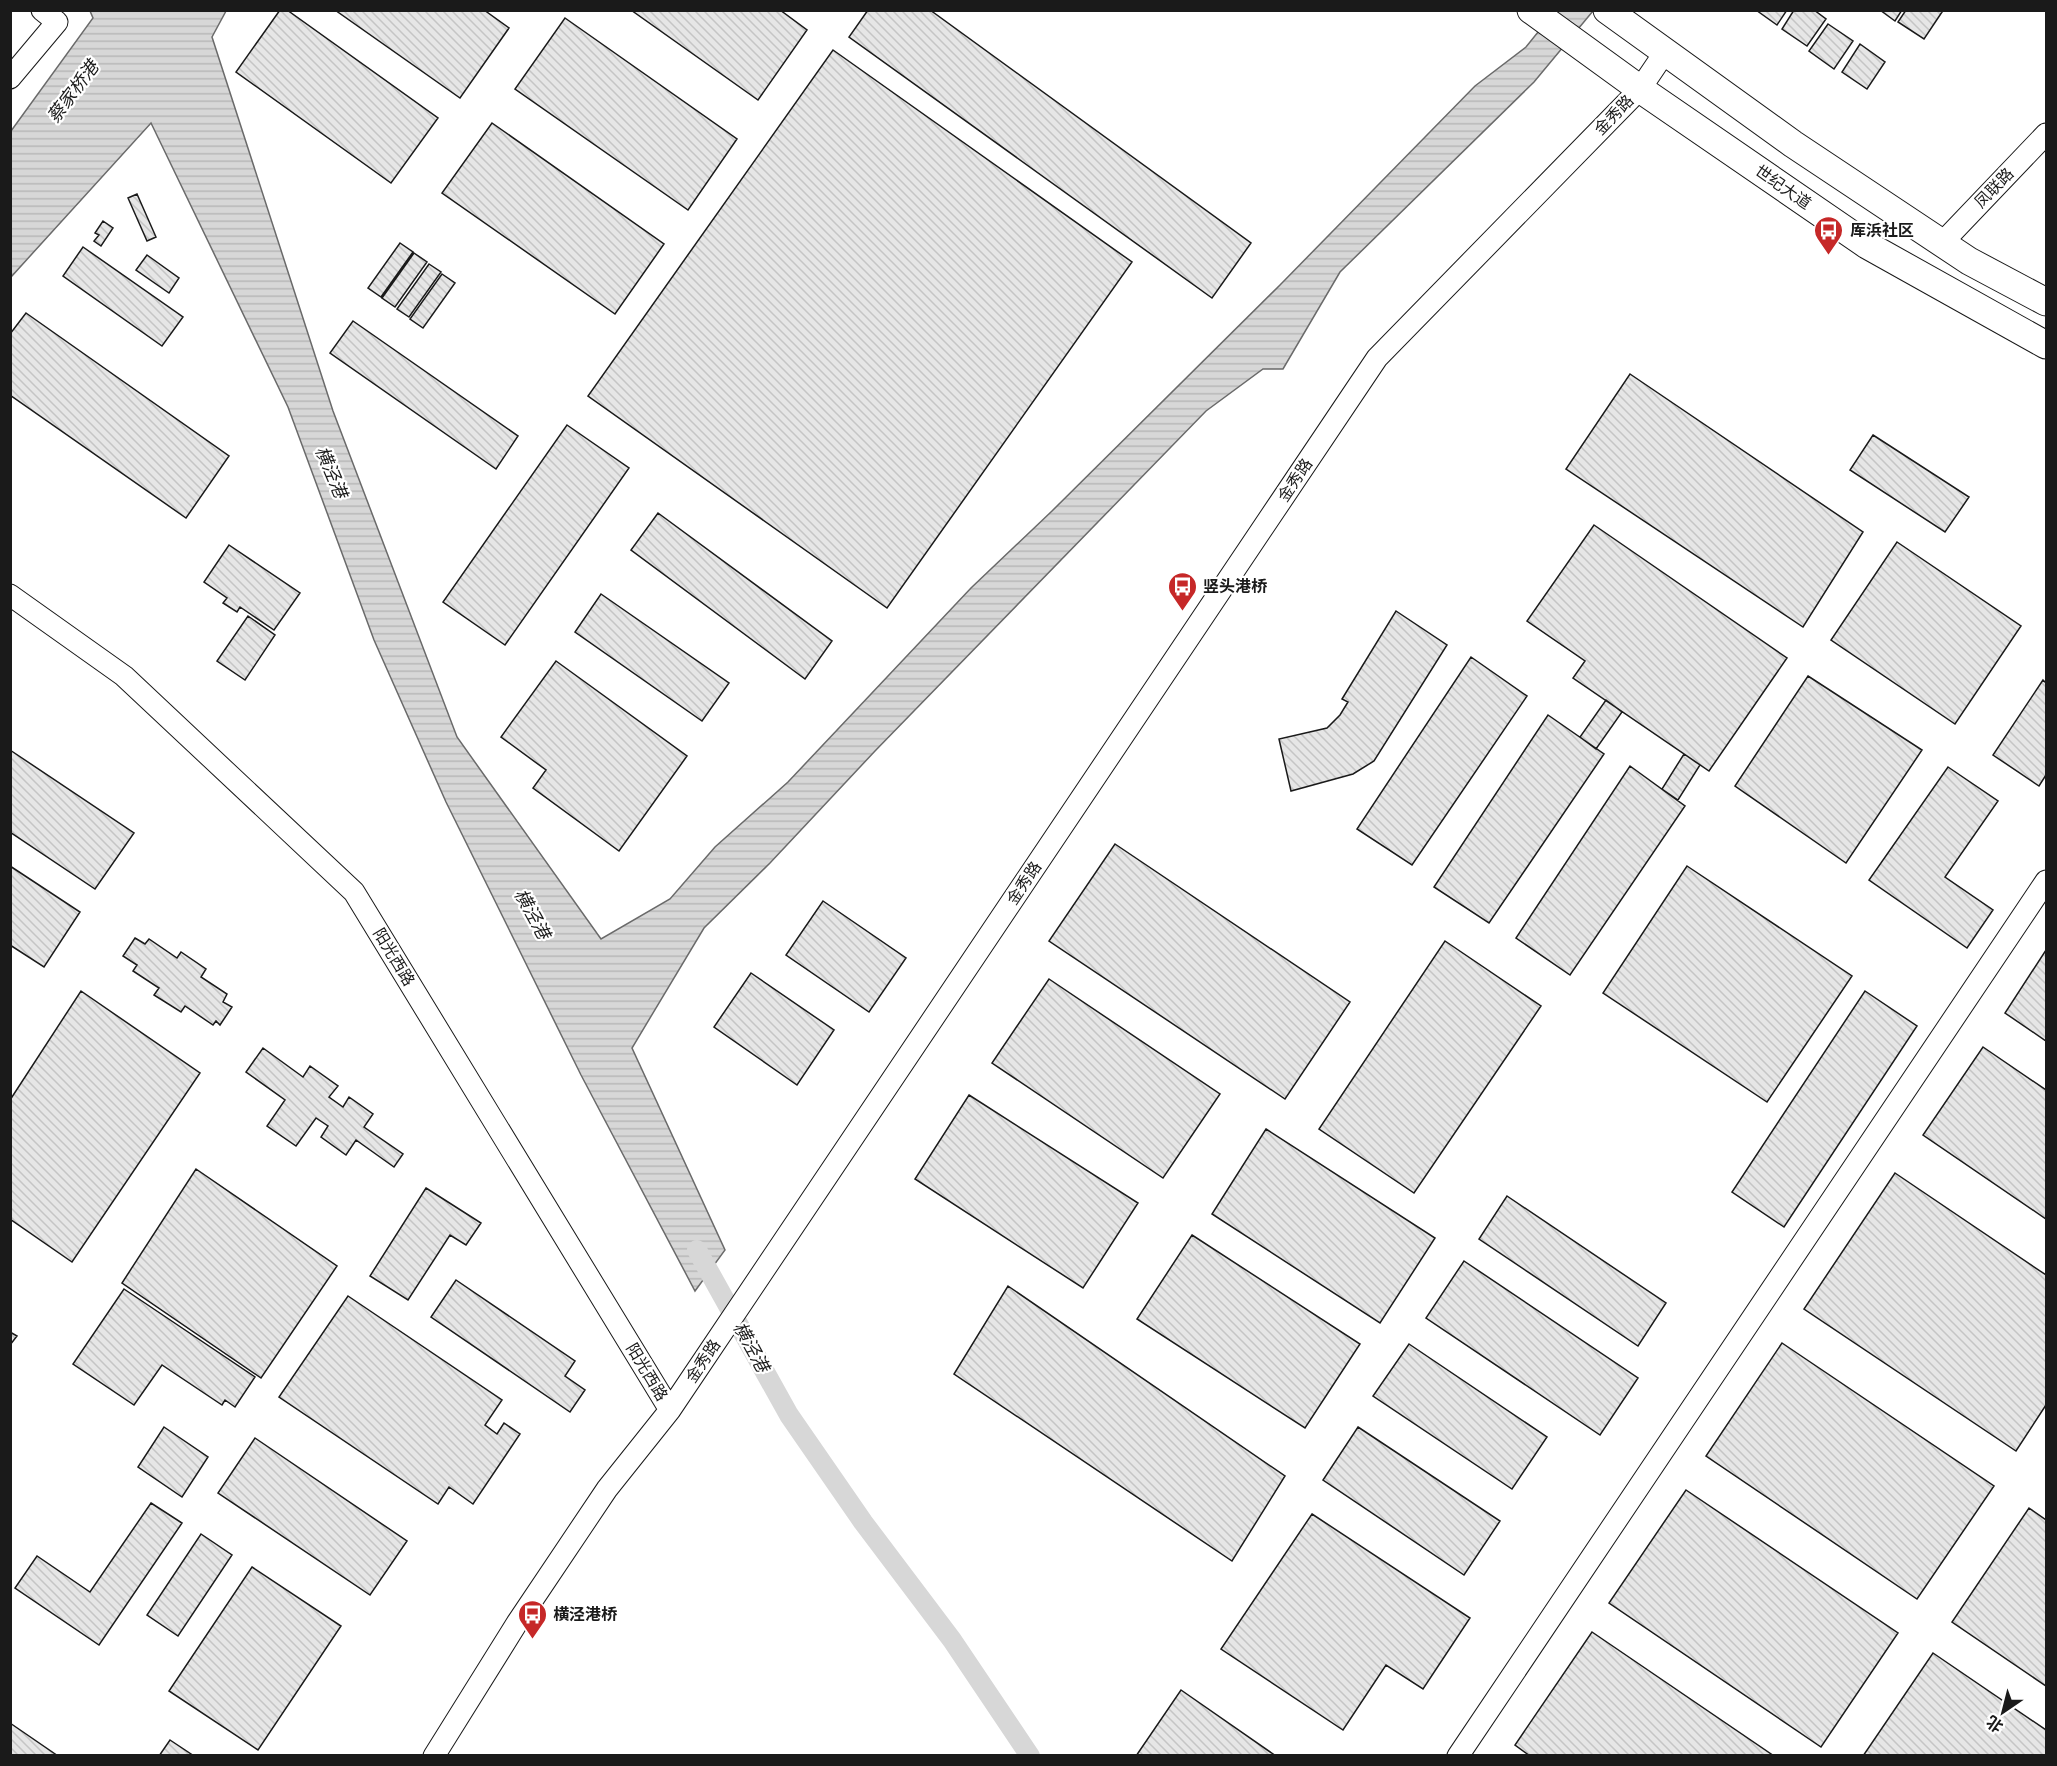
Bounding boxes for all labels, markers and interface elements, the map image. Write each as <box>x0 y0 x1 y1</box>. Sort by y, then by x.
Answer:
water label: 蔡家桥港 <box>43 54 105 127</box>
street label: 金秀路 <box>1590 91 1638 139</box>
street label: 世纪大道 <box>1751 161 1815 213</box>
street label: 凤联路 <box>1970 164 2018 212</box>
bus stop icon: 厍浜社区 <box>1813 214 1845 256</box>
place label: 厍浜社区 <box>1850 221 1914 240</box>
water label: 横泾港 <box>310 443 353 504</box>
street label: 金秀路 <box>1274 455 1316 505</box>
bus stop icon: 竖头港桥 <box>1166 570 1198 612</box>
place label: 竖头港桥 <box>1203 577 1268 596</box>
street label: 金秀路 <box>1003 858 1045 908</box>
water label: 横泾港 <box>509 885 556 946</box>
street label: 阳光西路 <box>369 925 419 989</box>
water label: 横泾港 <box>728 1318 775 1379</box>
street label: 金秀路 <box>682 1336 724 1386</box>
street label: 阳光西路 <box>622 1340 672 1404</box>
bus stop icon: 横泾港桥 <box>516 1598 548 1640</box>
place label: 横泾港桥 <box>553 1605 618 1624</box>
north arrow <box>1973 1682 2033 1742</box>
text: 北 <box>1983 1712 2007 1736</box>

